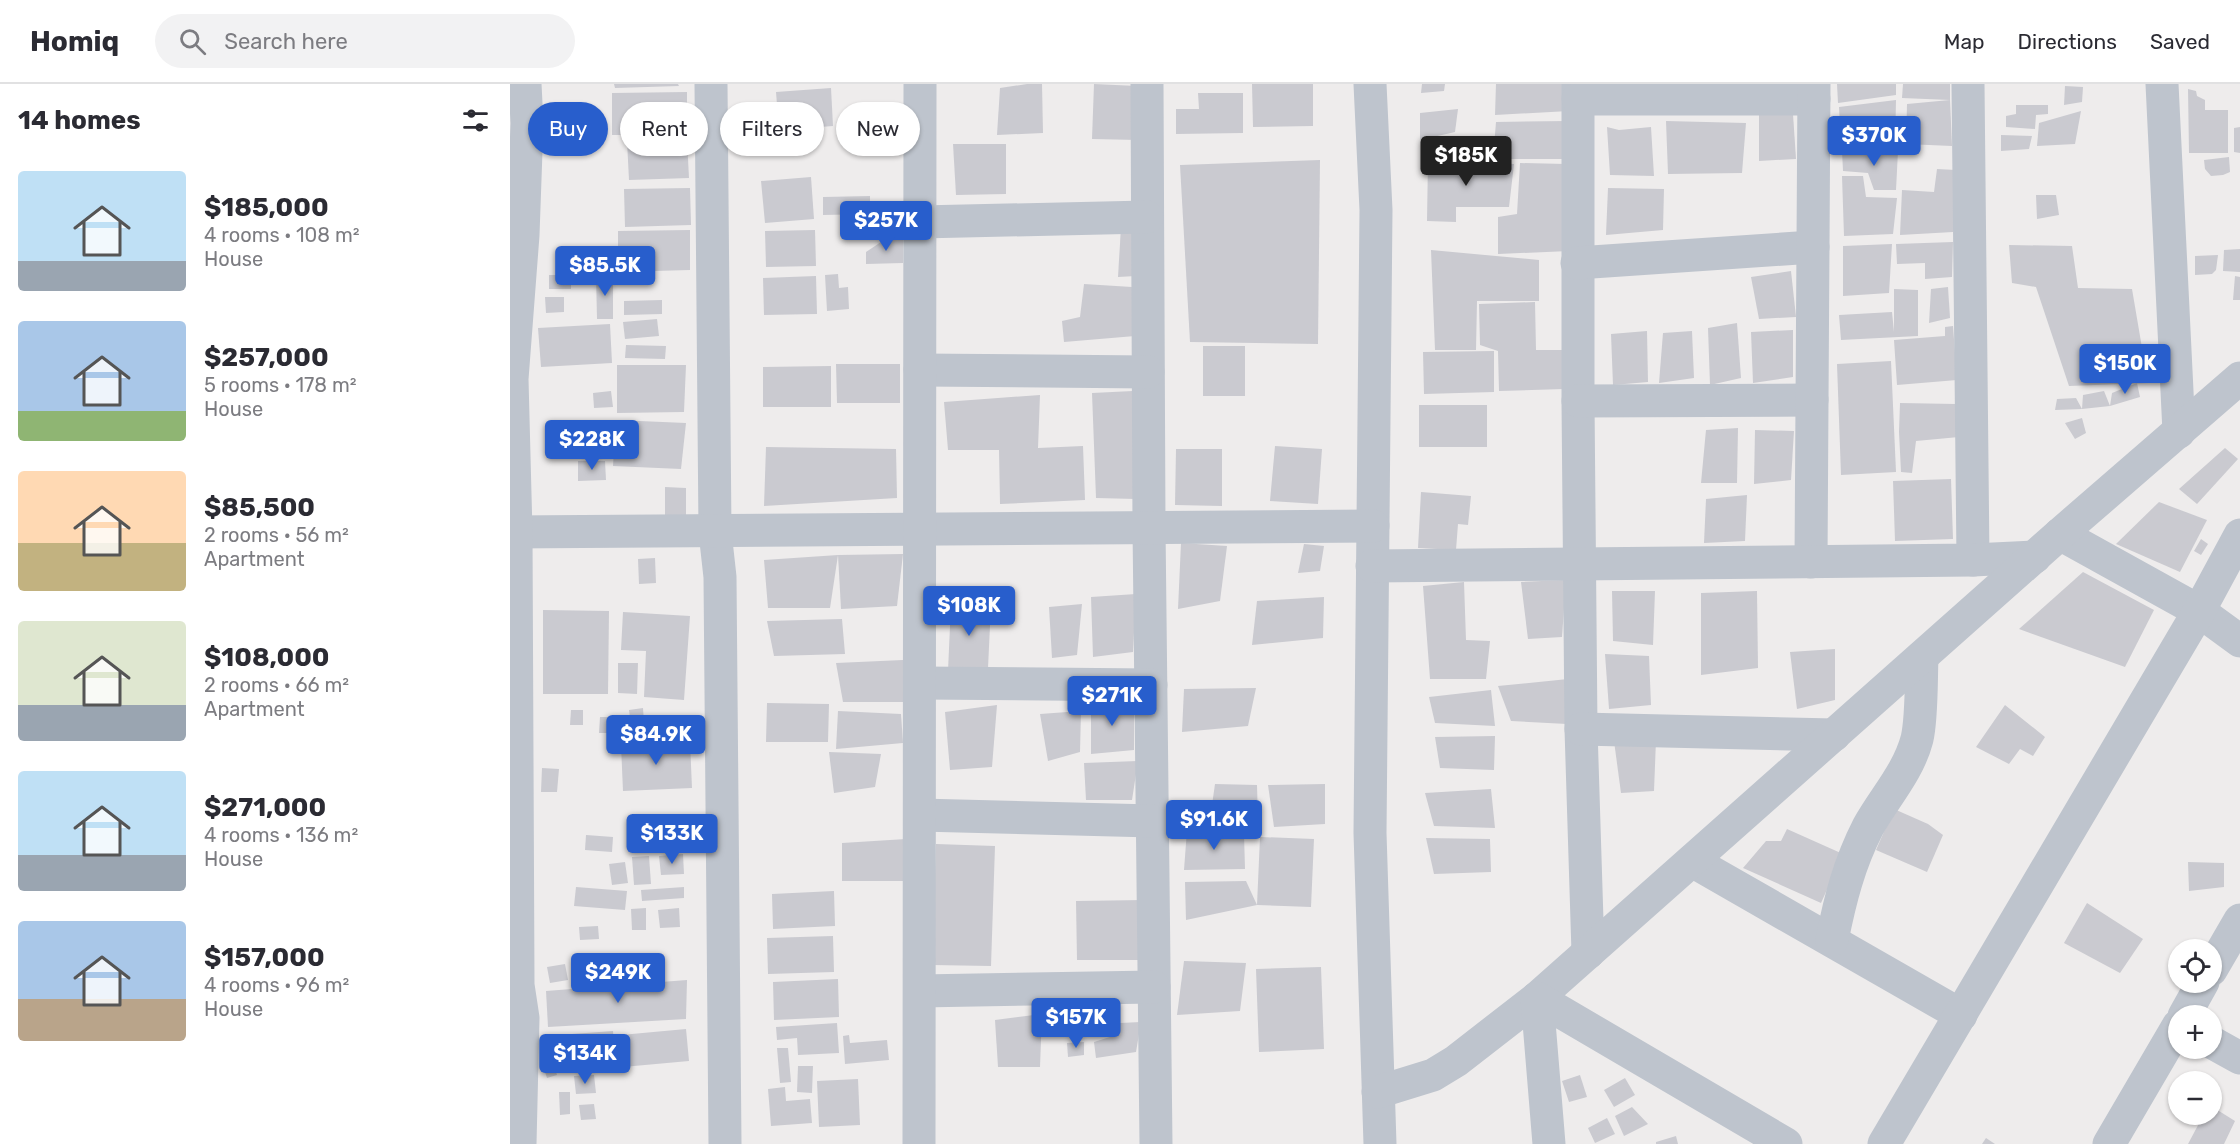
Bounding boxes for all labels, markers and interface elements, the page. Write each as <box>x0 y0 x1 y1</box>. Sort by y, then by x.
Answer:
search box <box>155 14 575 68</box>
text: Homiq <box>30 25 119 58</box>
icon: search <box>176 25 209 58</box>
text: Search here <box>224 28 348 55</box>
text: Map <box>1944 29 1985 54</box>
text: Directions <box>2018 29 2117 54</box>
text: Saved <box>2150 29 2210 54</box>
chip: Buy <box>528 102 608 156</box>
chip: Rent <box>620 102 708 156</box>
chip: Filters <box>720 102 824 156</box>
chip: New <box>836 102 920 156</box>
icon: filters <box>459 104 492 137</box>
text: 14 homes <box>18 105 141 136</box>
pin: $370K <box>1832 116 1916 167</box>
text: $370K <box>1842 123 1906 147</box>
pin: $185K <box>1424 136 1508 187</box>
text: $185K <box>1434 143 1498 167</box>
text: $185,000 <box>204 192 329 223</box>
icon: home <box>66 195 138 267</box>
pin: $257K <box>844 201 928 252</box>
text: $257K <box>854 208 918 232</box>
text: 4 rooms · 108 m² <box>204 223 360 247</box>
pin: $85.5K <box>556 246 654 297</box>
text: House <box>204 247 263 271</box>
text: $85.5K <box>569 253 641 277</box>
text: $257,000 <box>204 342 329 373</box>
pin: $150K <box>2083 344 2167 395</box>
icon: home <box>66 345 138 417</box>
text: $150K <box>2093 351 2157 375</box>
text: 5 rooms · 178 m² <box>204 373 357 397</box>
text: House <box>204 397 263 421</box>
pin: $228K <box>550 420 634 471</box>
text: $228K <box>559 427 625 451</box>
text: $85,500 <box>204 492 315 523</box>
icon: home <box>66 495 138 567</box>
text: 2 rooms · 56 m² <box>204 523 349 547</box>
text: Apartment <box>204 547 305 571</box>
pin: $108K <box>927 586 1011 637</box>
text: $108K <box>937 593 1001 617</box>
text: $108,000 <box>204 642 330 673</box>
icon: home <box>66 645 138 717</box>
text: 2 rooms · 66 m² <box>204 673 349 697</box>
pin: $271K <box>1070 676 1154 727</box>
text: $271K <box>1081 683 1143 707</box>
text: Apartment <box>204 697 305 721</box>
pin: $84.9K <box>607 715 705 766</box>
text: $84.9K <box>620 722 692 746</box>
text: $271,000 <box>204 792 326 823</box>
icon: home <box>66 795 138 867</box>
pin: $91.6K <box>1165 800 1263 851</box>
text: $91.6K <box>1180 807 1248 831</box>
pin: $133K <box>630 814 714 865</box>
text: $133K <box>641 821 703 845</box>
text: 4 rooms · 136 m² <box>204 823 358 847</box>
text: House <box>204 847 263 871</box>
map controls <box>2168 939 2222 1125</box>
button: locate <box>2168 939 2222 993</box>
text: $157,000 <box>204 942 325 973</box>
icon: home <box>66 945 138 1017</box>
pin: $249K <box>576 953 660 1004</box>
text: $249K <box>585 960 651 984</box>
text: 4 rooms · 96 m² <box>204 973 349 997</box>
text: House <box>204 997 263 1021</box>
pin: $157K <box>1034 998 1118 1049</box>
text: $157K <box>1046 1005 1106 1029</box>
button: + <box>2168 1005 2222 1059</box>
pin: $134K <box>543 1034 627 1085</box>
text: $134K <box>553 1041 617 1065</box>
button: − <box>2168 1071 2222 1125</box>

